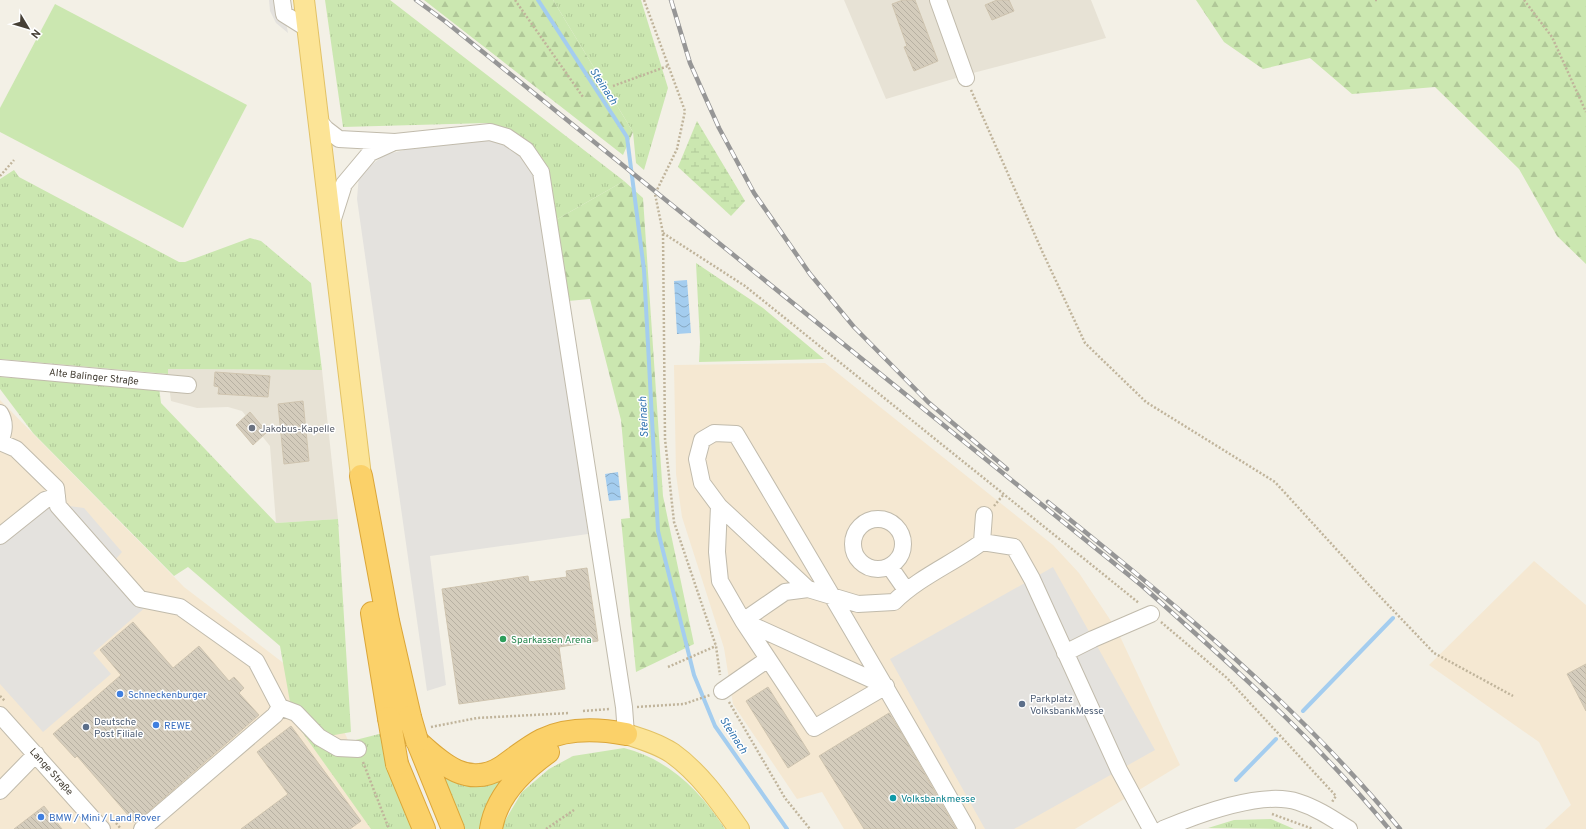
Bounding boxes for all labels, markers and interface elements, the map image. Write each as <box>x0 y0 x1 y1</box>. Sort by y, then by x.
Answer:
north arrow <box>8 8 48 48</box>
text: N <box>27 26 43 41</box>
water label: Steinach <box>586 65 620 108</box>
street label: Alte Balinger Straße <box>48 366 139 389</box>
water label: Steinach <box>636 396 652 438</box>
marker: Jakobus-Kapelle <box>247 423 257 433</box>
place label: Jakobus-Kapelle <box>260 423 335 436</box>
marker: Sparkassen Arena <box>498 634 508 644</box>
place label: Sparkassen Arena <box>511 634 592 647</box>
marker: Schneckenburger <box>115 689 125 699</box>
place label: Schneckenburger <box>128 689 207 702</box>
place label: Parkplatz VolksbankMesse <box>1030 693 1104 718</box>
marker: Parkplatz VolksbankMesse <box>1017 699 1027 709</box>
water label: Steinach <box>716 714 750 757</box>
place label: Deutsche Post Filiale <box>94 716 143 741</box>
marker: REWE <box>151 720 161 730</box>
place label: REWE <box>164 720 191 733</box>
marker: Deutsche Post Filiale <box>81 722 91 732</box>
street label: Lange Straße <box>26 746 76 798</box>
marker: Volksbankmesse <box>888 793 898 803</box>
place label: Volksbankmesse <box>901 793 975 806</box>
marker: BMW / Mini / Land Rover <box>36 812 46 822</box>
place label: BMW / Mini / Land Rover <box>49 812 161 825</box>

